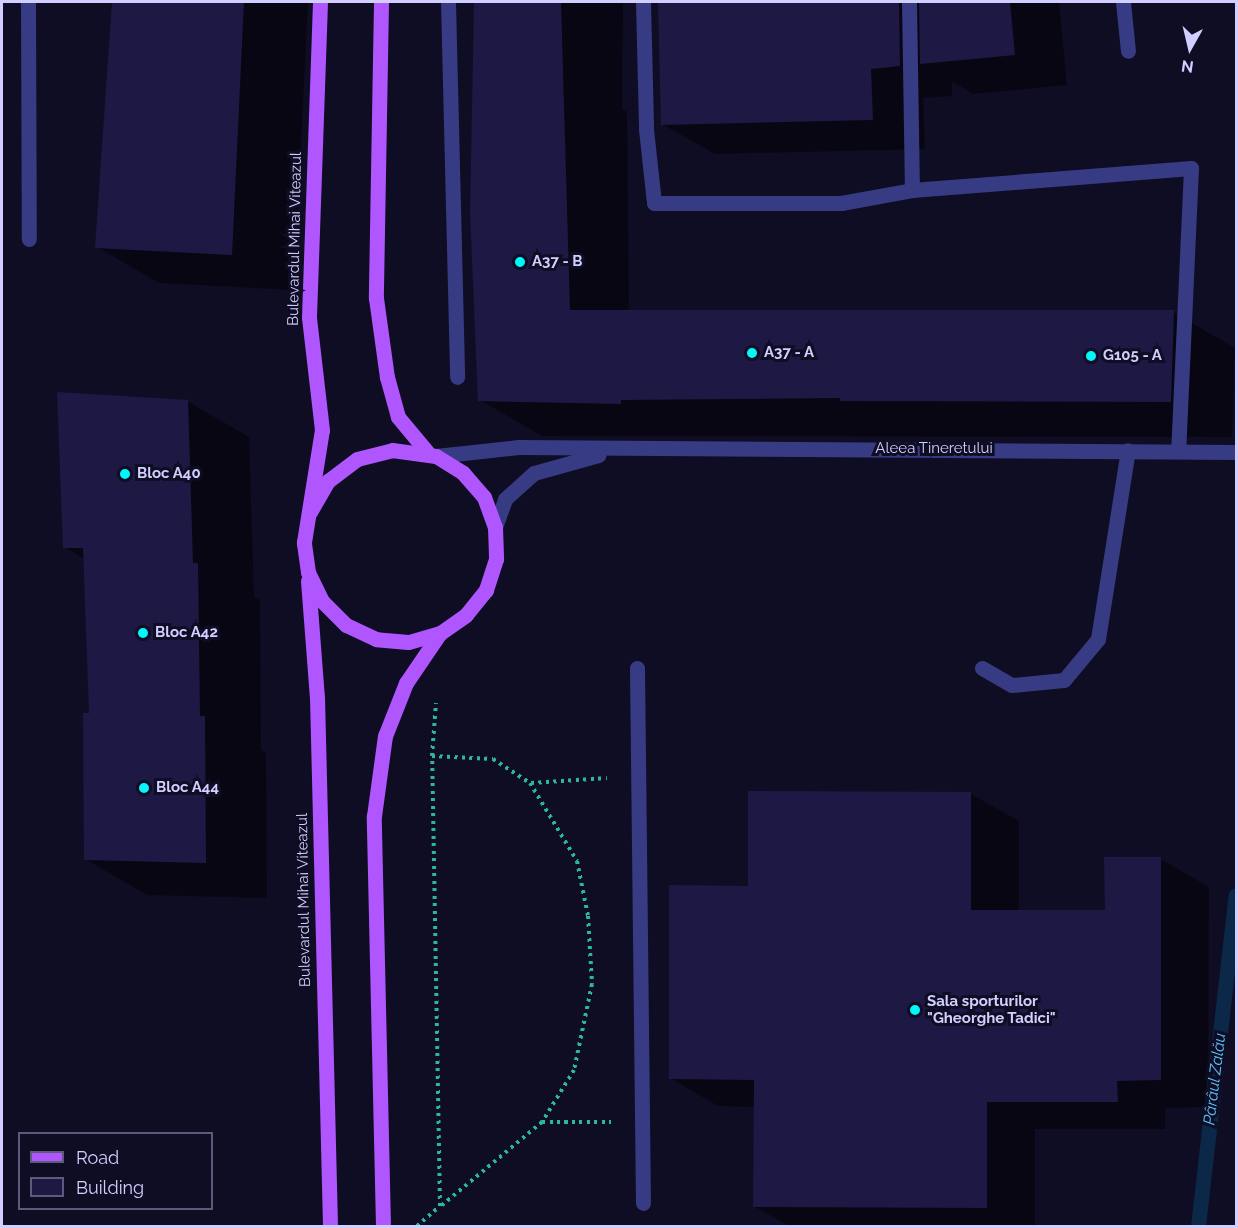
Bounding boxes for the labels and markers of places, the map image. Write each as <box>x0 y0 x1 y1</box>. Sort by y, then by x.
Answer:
place label: A37 - B <box>532 253 583 271</box>
marker: A37 - B <box>513 255 527 269</box>
place label: A37 - A <box>764 344 814 362</box>
marker: A37 - A <box>745 346 759 360</box>
place label: G105 - A <box>1103 347 1162 365</box>
marker: G105 - A <box>1084 349 1098 363</box>
place label: Bloc A40 <box>137 465 201 483</box>
marker: Bloc A40 <box>118 467 132 481</box>
place label: Bloc A42 <box>155 624 218 642</box>
marker: Bloc A42 <box>136 626 150 640</box>
place label: Bloc A44 <box>156 779 219 797</box>
marker: Bloc A44 <box>137 781 151 795</box>
place label: Sala sporturilor "Gheorghe Tadici" <box>927 992 1056 1027</box>
marker: Sala sporturilor "Gheorghe Tadici" <box>908 1003 922 1017</box>

